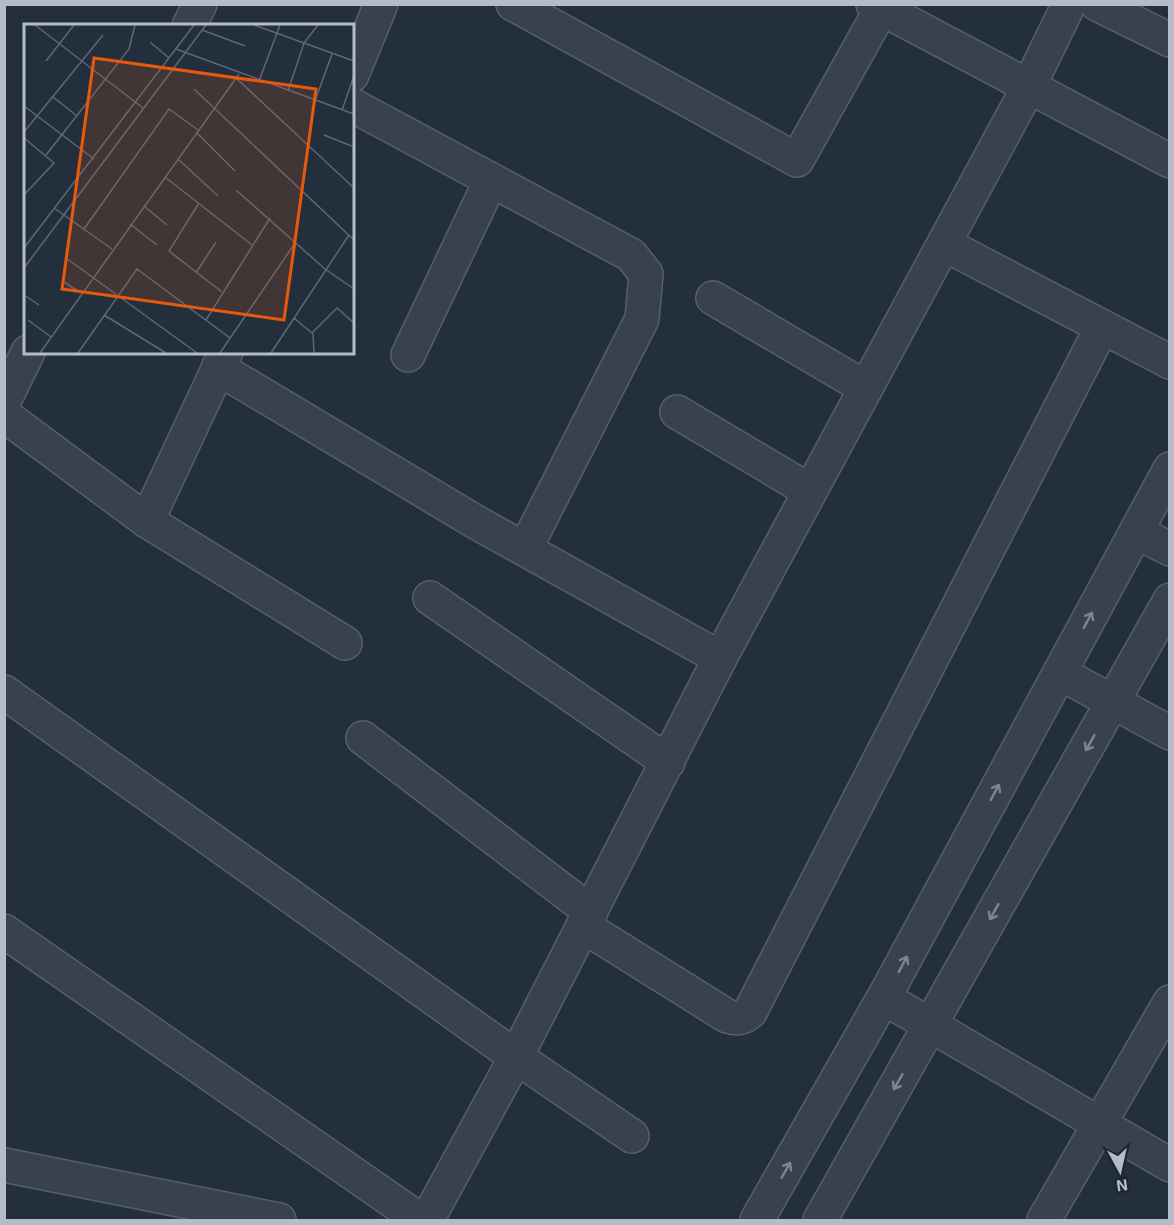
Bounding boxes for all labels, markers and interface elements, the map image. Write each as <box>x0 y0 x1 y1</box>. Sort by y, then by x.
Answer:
inset map <box>24 24 354 354</box>
one-way arrow <box>1083 612 1094 630</box>
one-way arrow <box>1084 734 1096 751</box>
one-way arrow <box>989 784 1001 801</box>
one-way arrow <box>988 903 999 921</box>
one-way arrow <box>898 955 909 973</box>
one-way arrow <box>892 1073 904 1090</box>
north arrow <box>1090 1141 1150 1201</box>
one-way arrow <box>780 1162 792 1179</box>
text: N <box>1115 1176 1129 1197</box>

